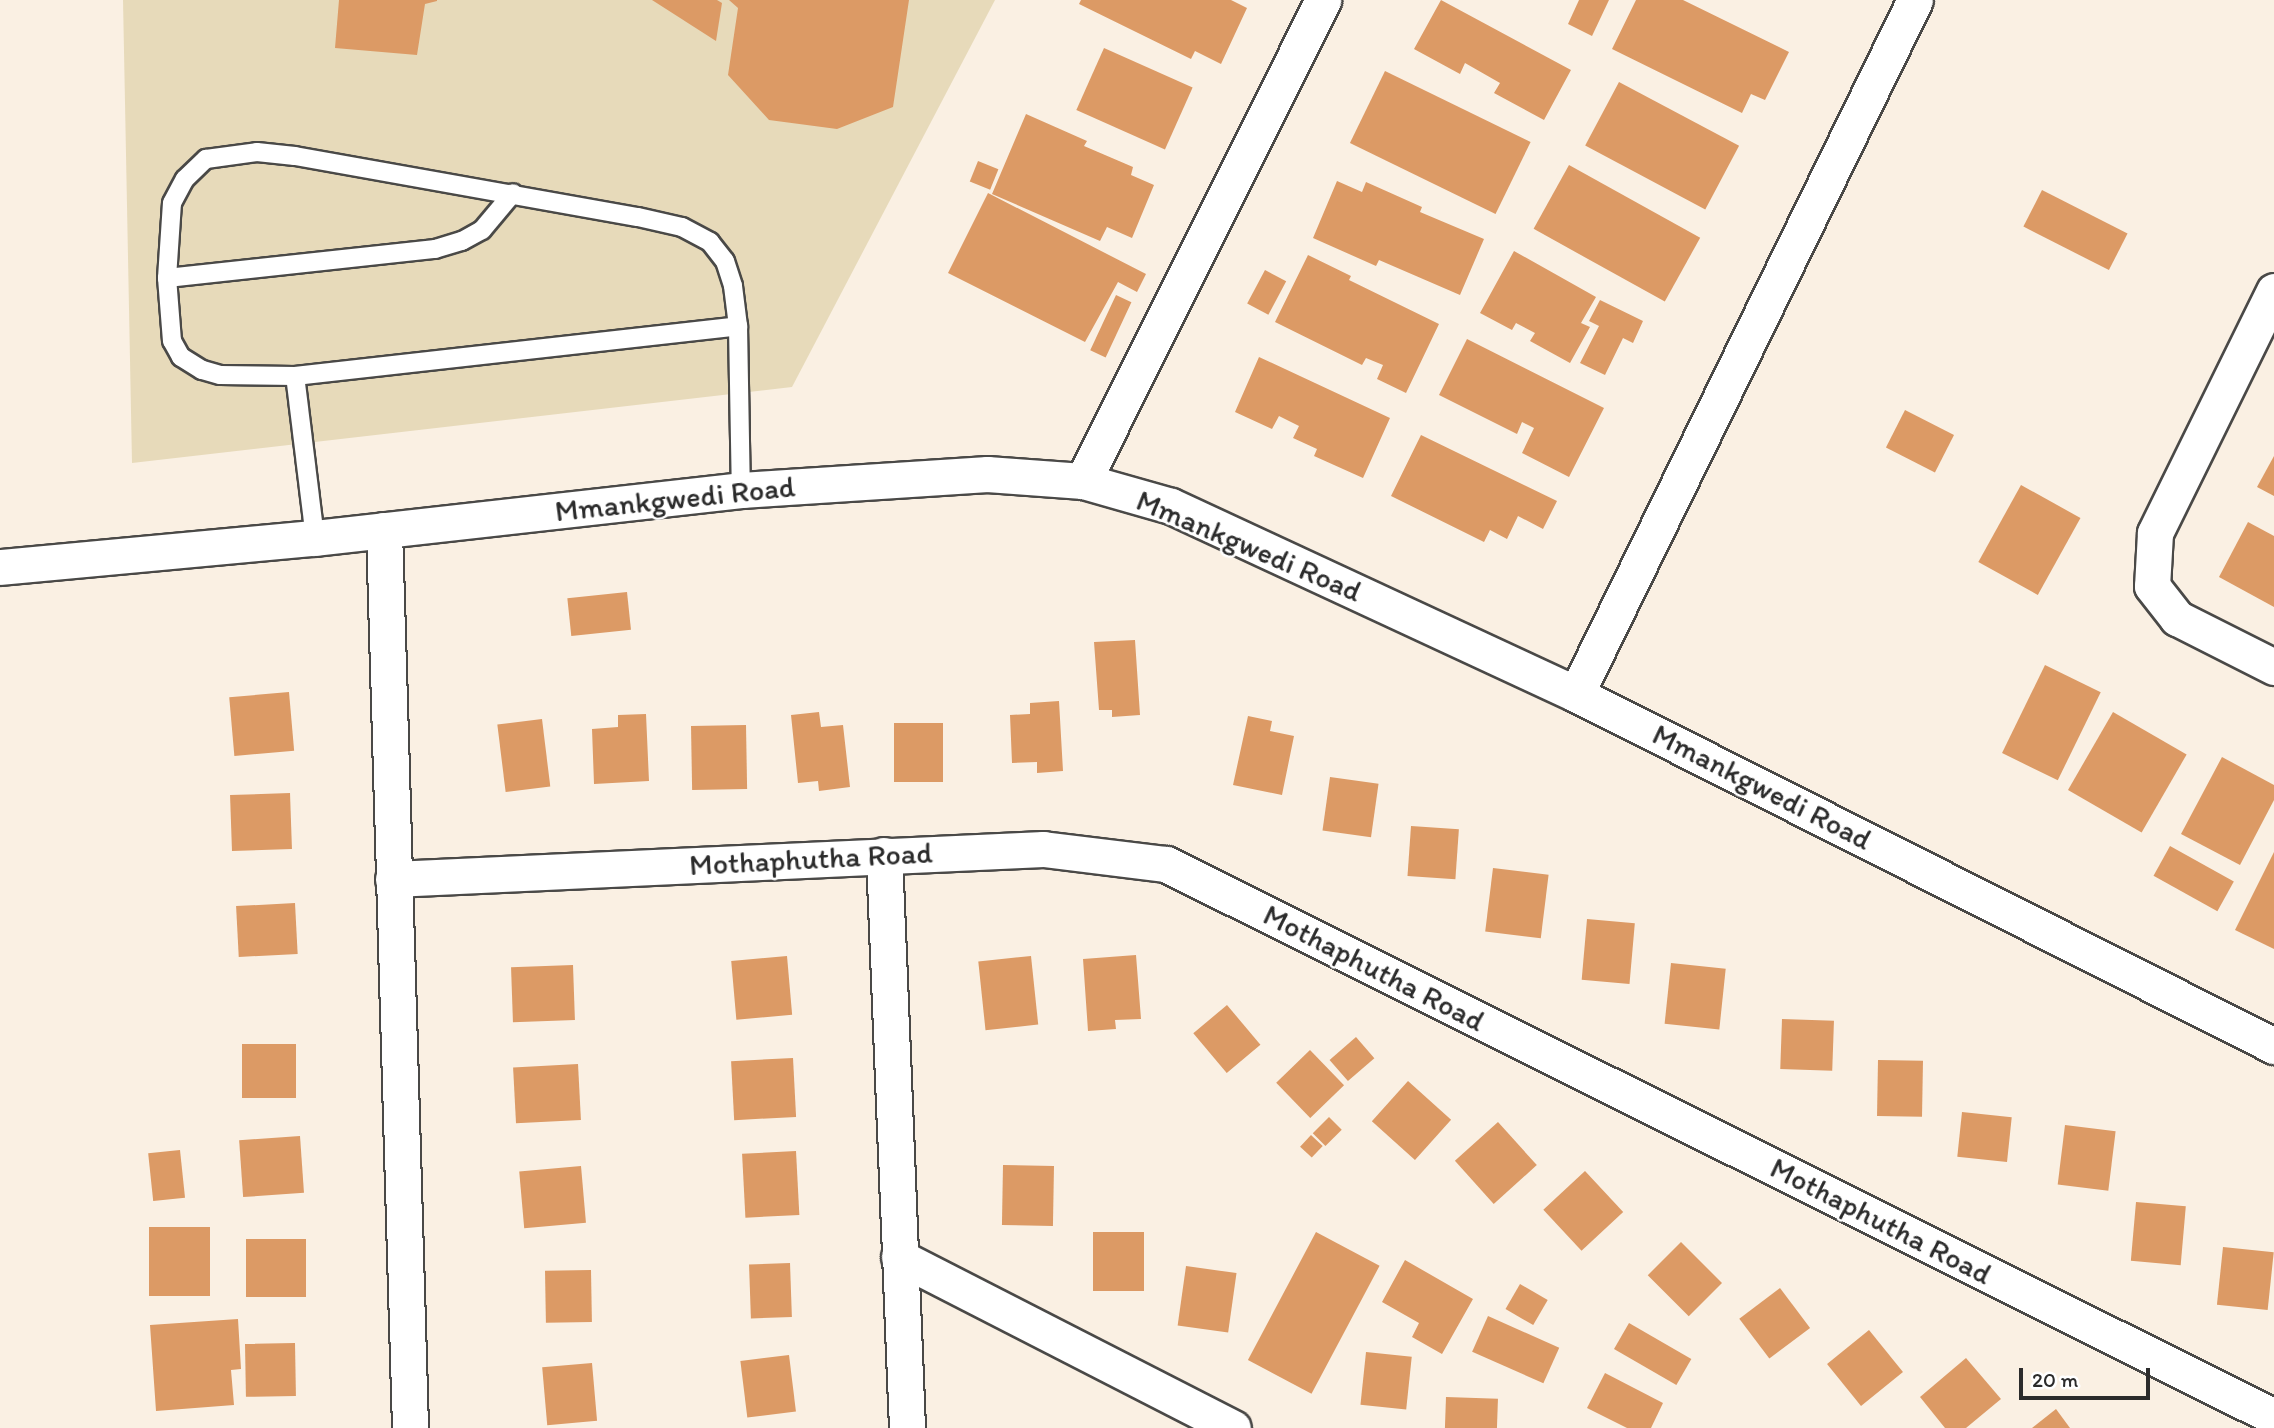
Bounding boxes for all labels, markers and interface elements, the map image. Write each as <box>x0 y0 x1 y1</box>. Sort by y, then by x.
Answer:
street label: Mmankgwedi Road <box>553 468 797 530</box>
street label: Mmankgwedi Road <box>1131 482 1367 610</box>
street label: Mmankgwedi Road <box>1646 716 1878 858</box>
street label: Mothaphutha Road <box>689 835 933 883</box>
street label: Mothaphutha Road <box>1258 897 1490 1039</box>
street label: Mothaphutha Road <box>1765 1150 1997 1292</box>
scale bar <box>2022 1354 2153 1398</box>
text: 20 m <box>2032 1367 2078 1392</box>

